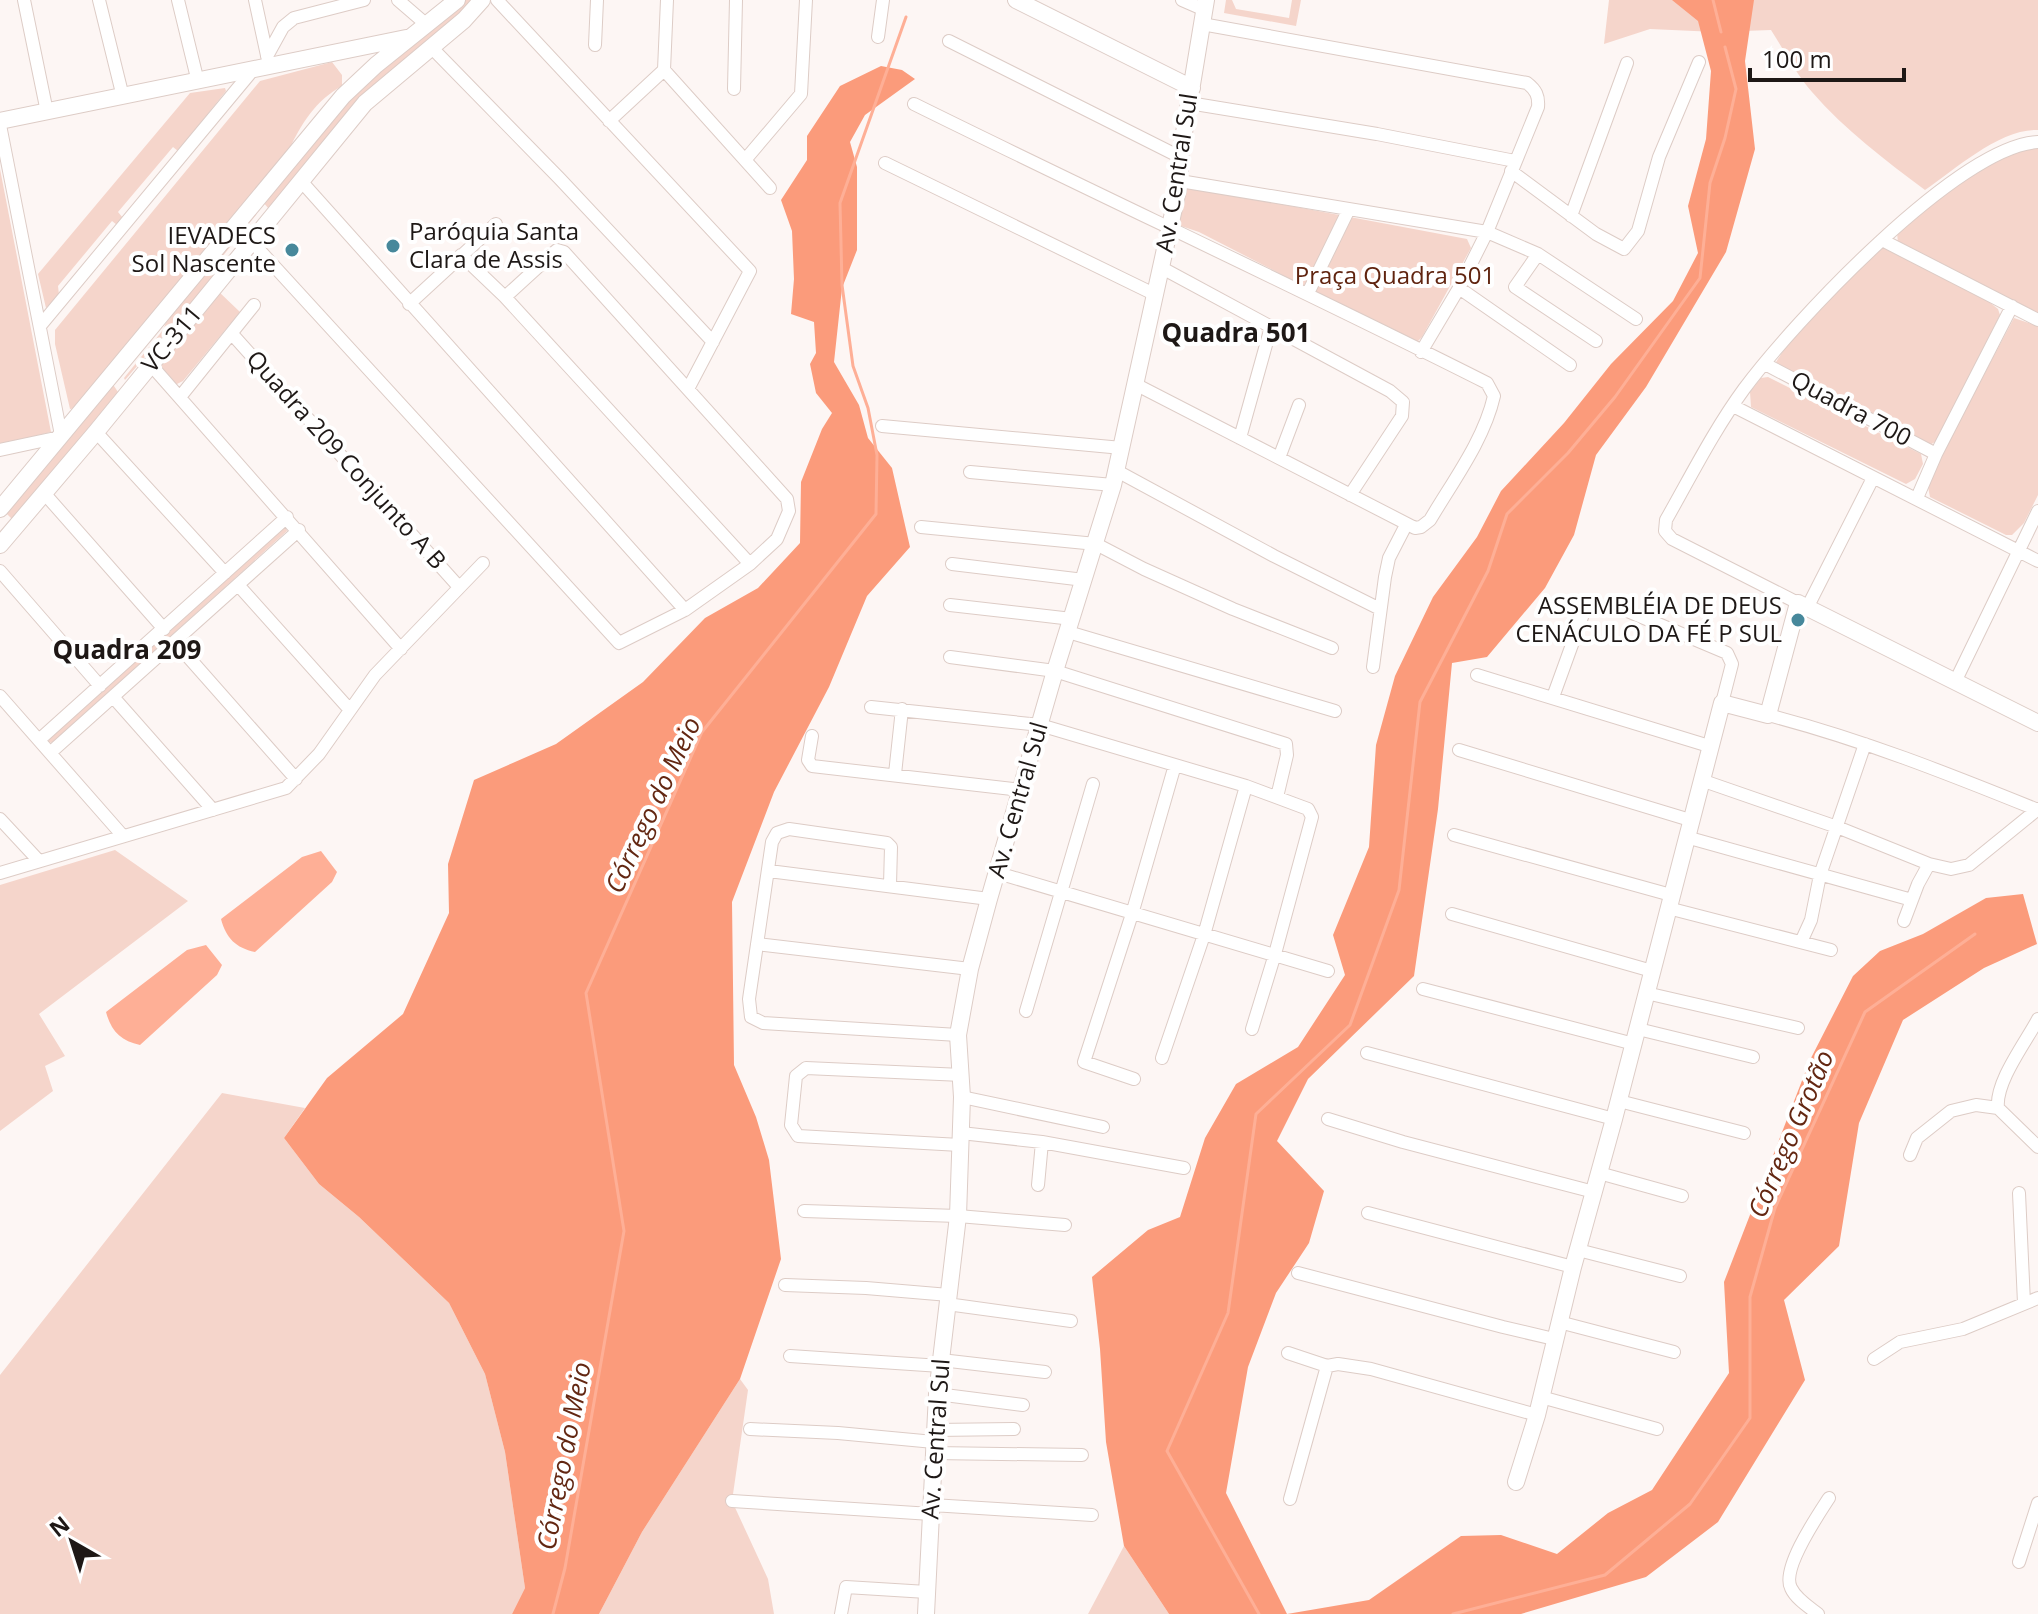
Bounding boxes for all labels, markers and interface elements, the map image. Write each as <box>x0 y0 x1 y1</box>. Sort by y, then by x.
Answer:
scale bar <box>1750 32 1904 82</box>
text: 100 m <box>1762 42 1832 75</box>
street label: Av. Central Sul <box>1147 91 1204 255</box>
place label: Paróquia Santa Clara de Assis <box>409 214 579 275</box>
place label: IEVADECS Sol Nascente <box>132 218 276 279</box>
marker: Paróquia Santa Clara de Assis <box>384 237 402 255</box>
marker: IEVADECS Sol Nascente <box>283 241 301 259</box>
park label: Praça Quadra 501 <box>1295 258 1495 291</box>
street label: VC-311 <box>133 297 209 379</box>
district label: Quadra 501 <box>1162 314 1310 350</box>
street label: Quadra 209 Conjunto A B <box>240 342 454 576</box>
street label: Quadra 700 <box>1786 362 1918 453</box>
place label: ASSEMBLÉIA DE DEUS CENÁCULO DA FÉ P SUL <box>1516 588 1782 649</box>
marker: ASSEMBLÉIA DE DEUS CENÁCULO DA FÉ P SUL <box>1789 611 1807 629</box>
district label: Quadra 209 <box>53 631 201 667</box>
water label: Córrego do Meio <box>595 711 709 899</box>
street label: Av. Central Sul <box>979 718 1055 881</box>
water label: Córrego Grotão <box>1739 1044 1842 1223</box>
street label: Av. Central Sul <box>912 1357 957 1520</box>
water label: Córrego do Meio <box>527 1359 599 1553</box>
north arrow <box>32 1502 112 1582</box>
text: N <box>42 1508 75 1543</box>

